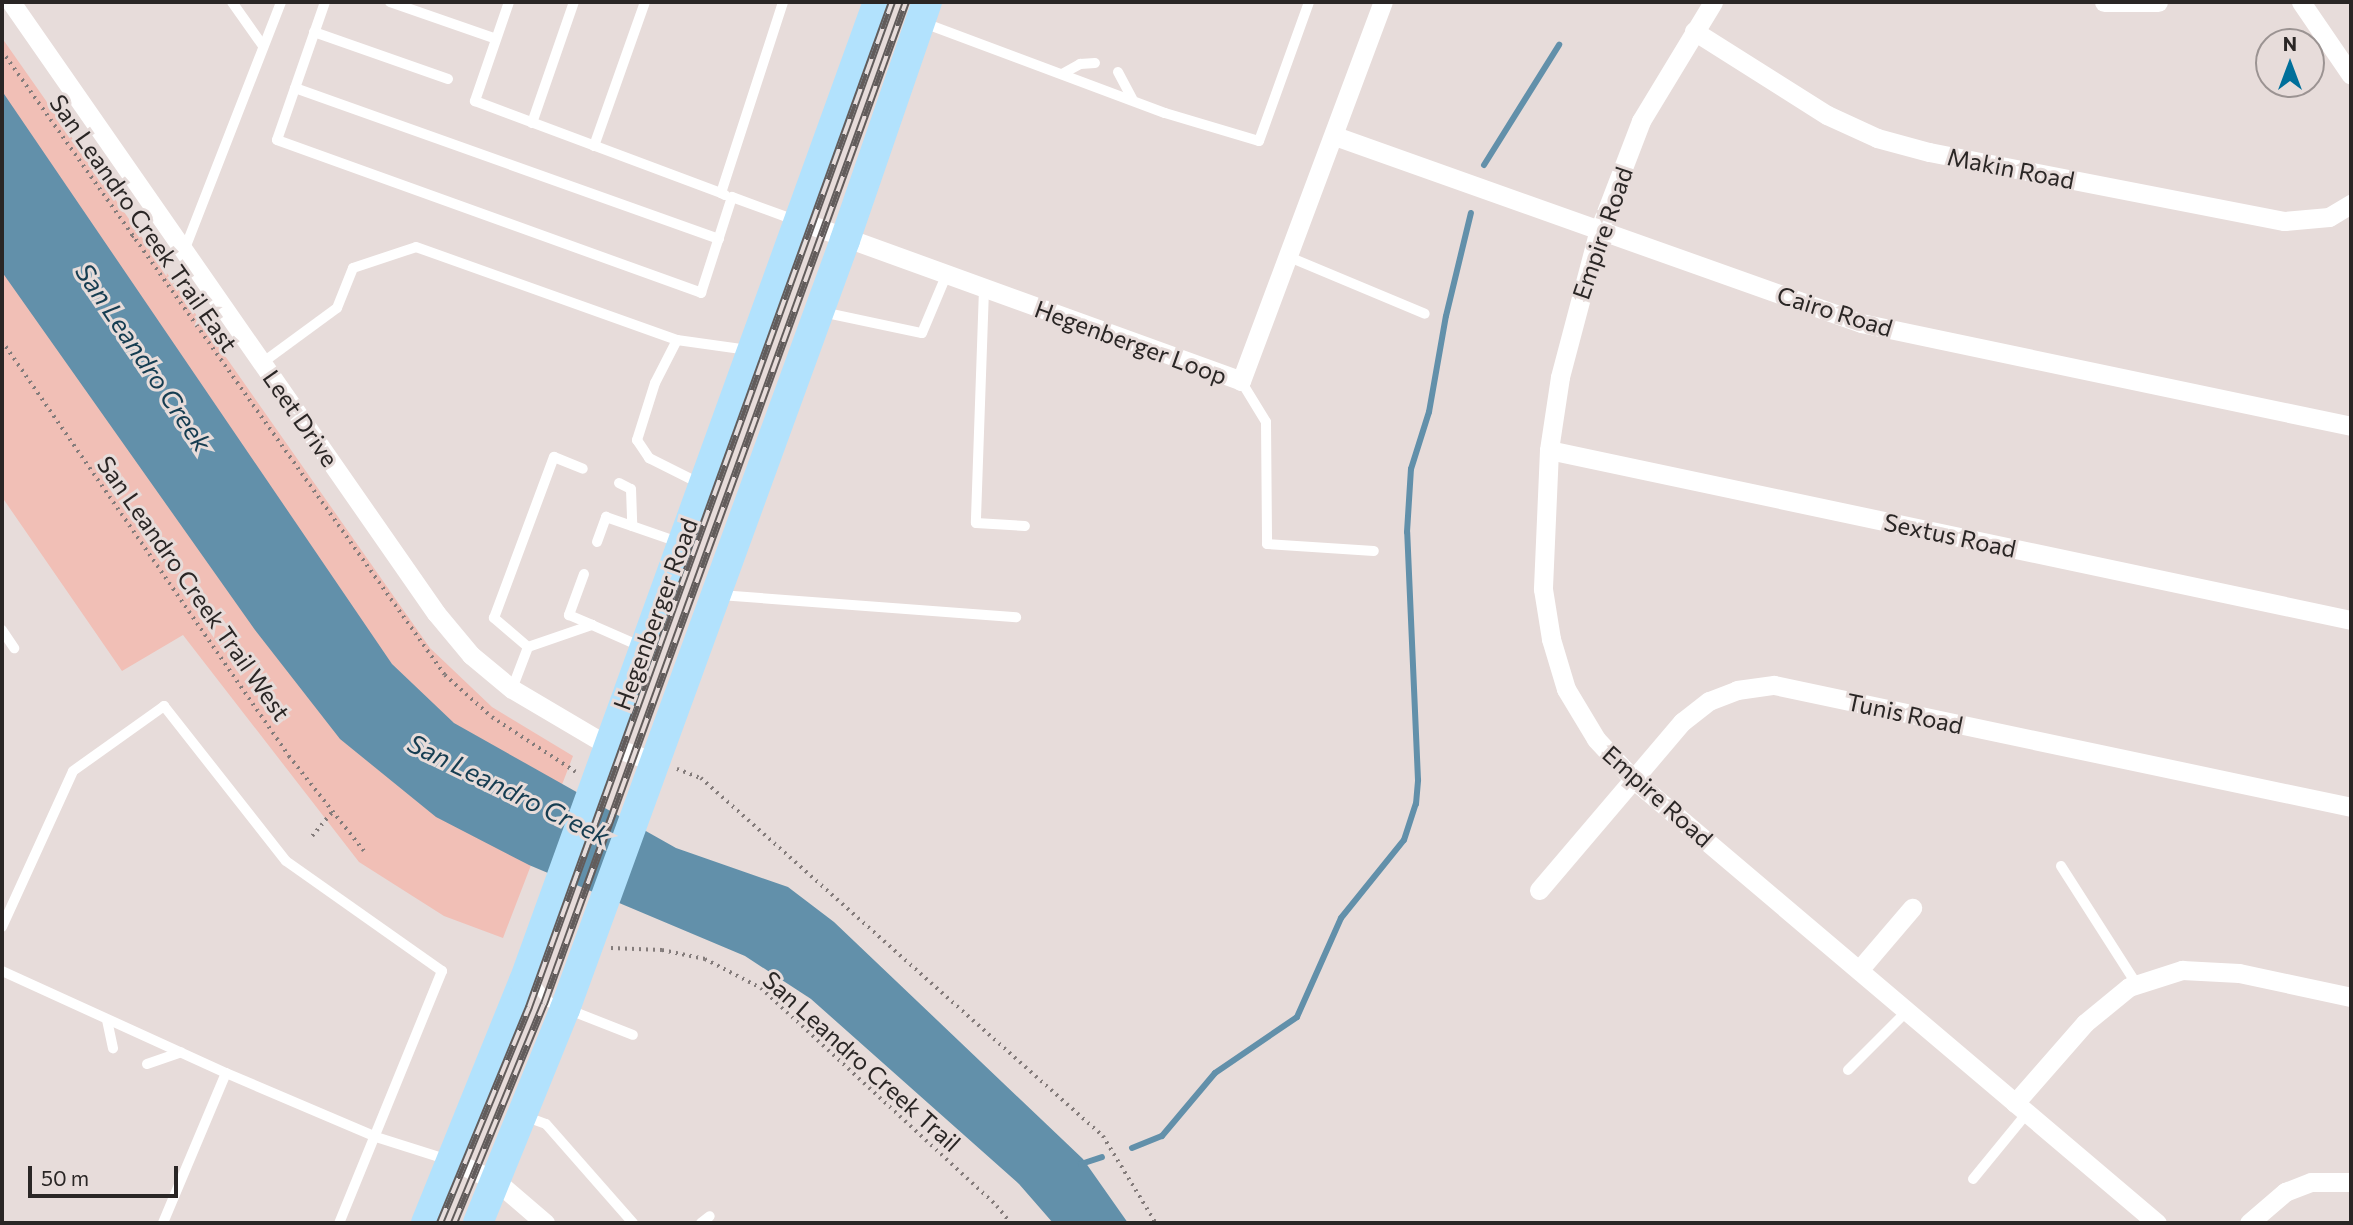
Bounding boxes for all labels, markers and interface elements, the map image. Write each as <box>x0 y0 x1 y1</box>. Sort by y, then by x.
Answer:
north arrow <box>2255 28 2325 98</box>
text: N <box>2283 32 2297 55</box>
street label: San Leandro Creek Trail East <box>44 89 244 357</box>
street label: Makin Road <box>1945 142 2077 194</box>
street label: Empire Road <box>1566 163 1638 303</box>
water label: San Leandro Creek <box>69 257 219 457</box>
street label: Cairo Road <box>1774 280 1896 342</box>
street label: Hegenberger Loop <box>1031 294 1231 390</box>
street label: Leet Drive <box>257 364 345 472</box>
street label: San Leandro Creek Trail West <box>91 450 297 726</box>
street label: Sextus Road <box>1881 507 2019 563</box>
street label: Hegenberger Road <box>607 514 703 714</box>
street label: Tunis Road <box>1844 687 1966 739</box>
water label: San Leandro Creek <box>403 727 615 851</box>
street label: Empire Road <box>1597 739 1719 853</box>
street label: San Leandro Creek Trail <box>757 965 967 1157</box>
scale bar <box>32 1152 182 1196</box>
text: 50 m <box>41 1165 89 1190</box>

